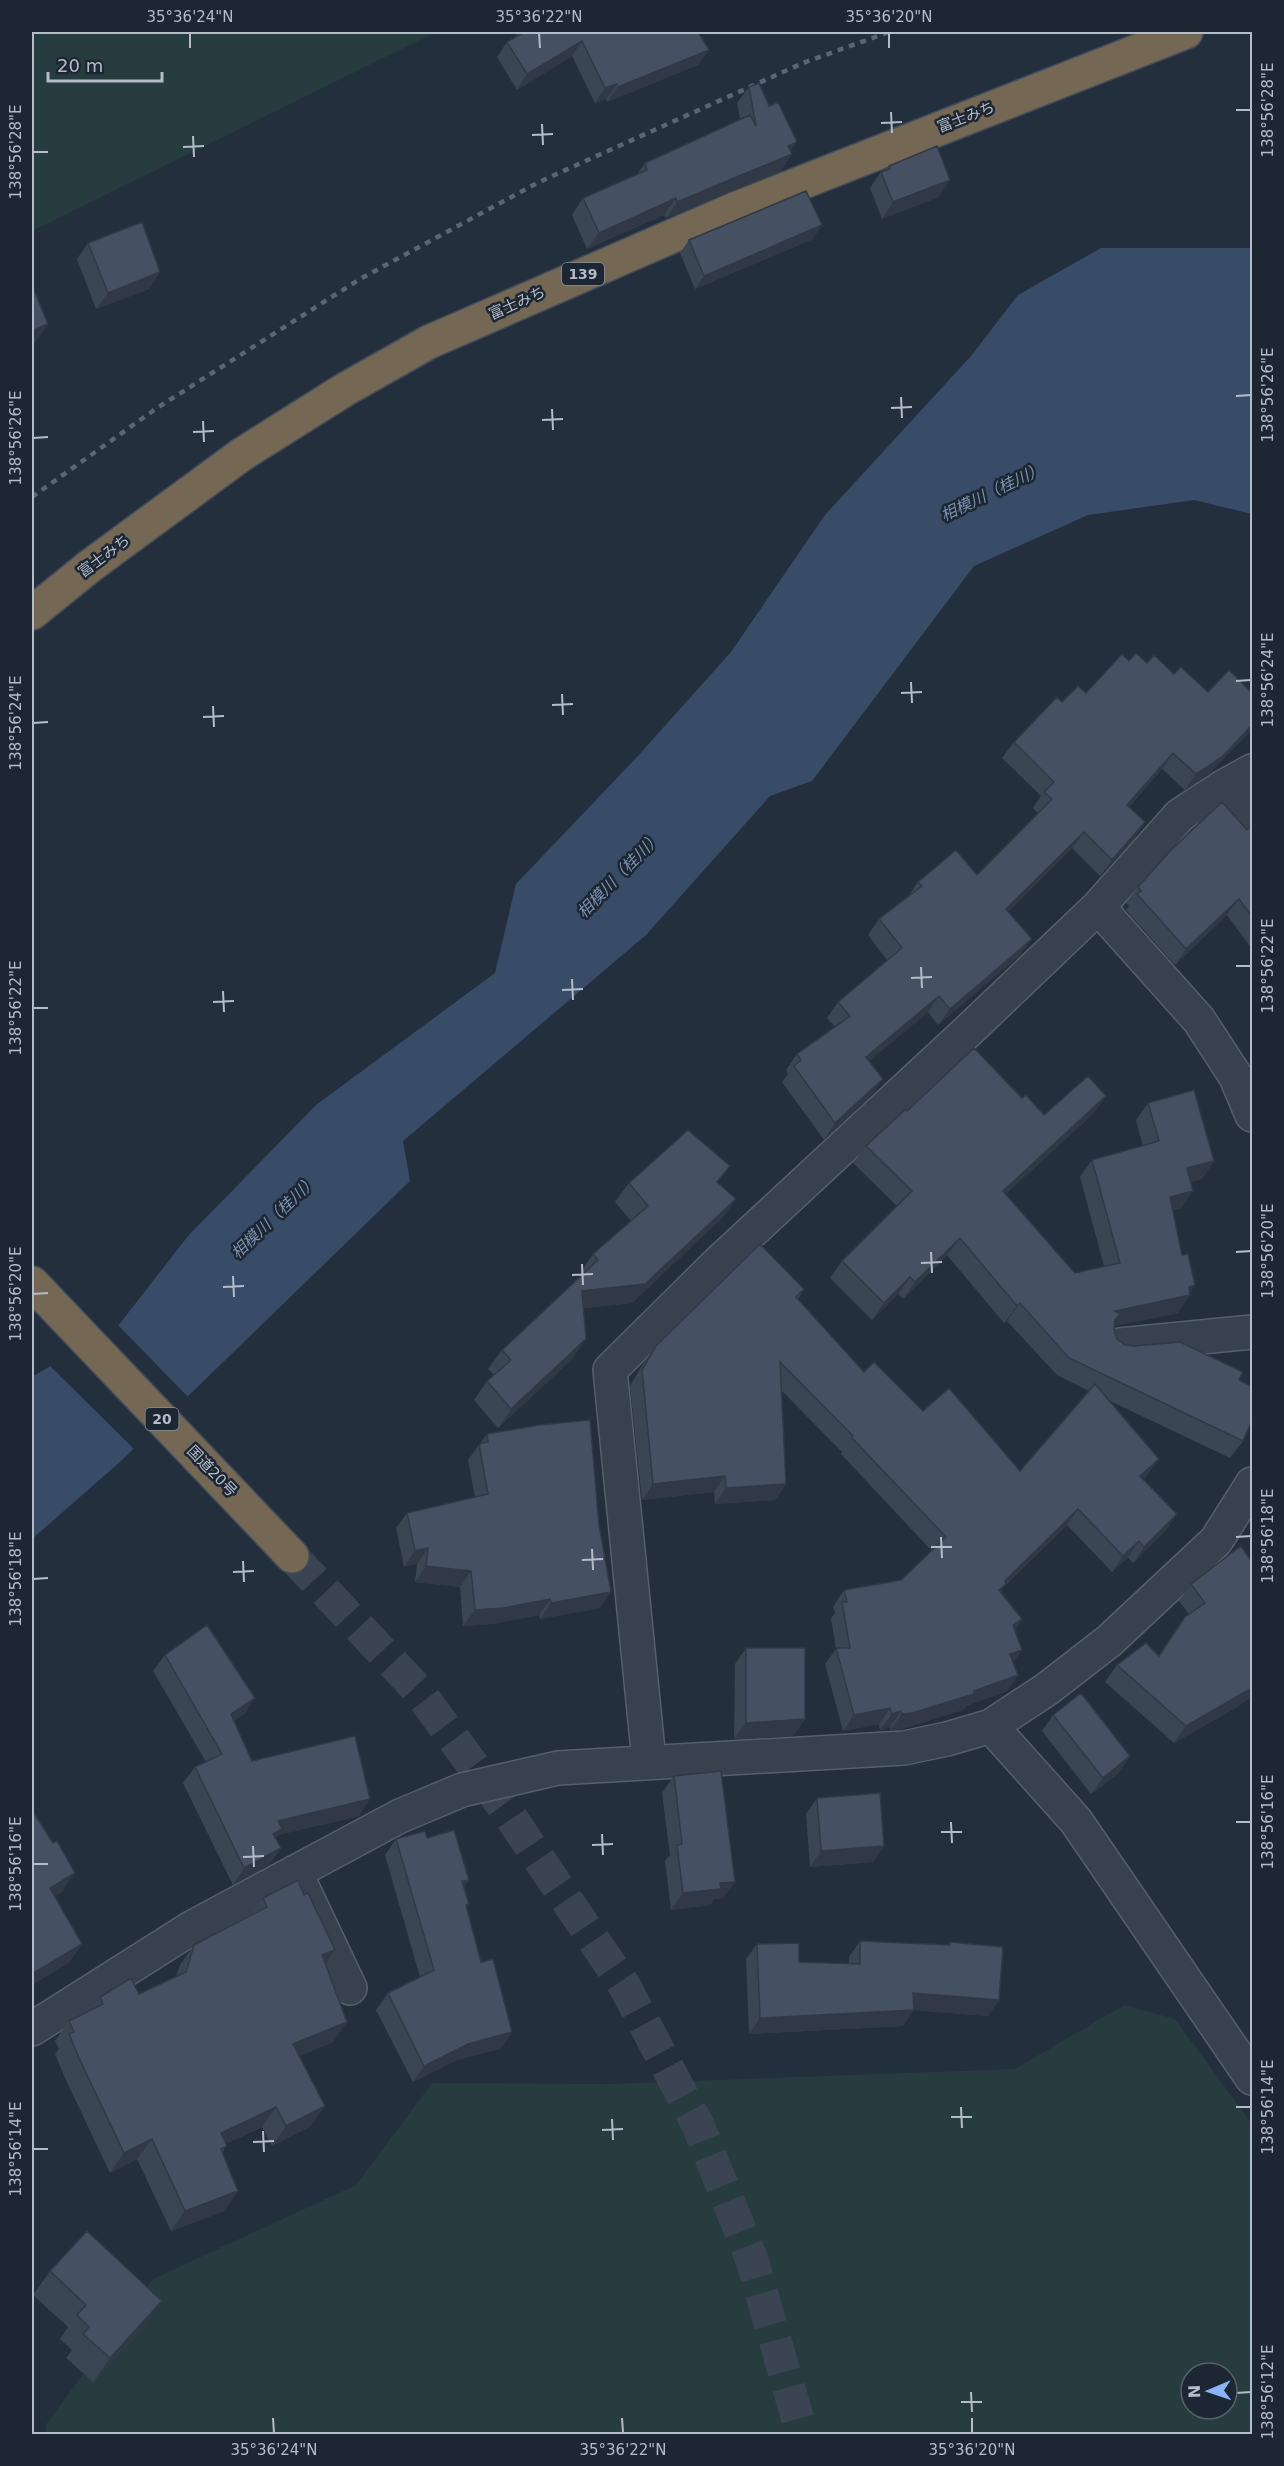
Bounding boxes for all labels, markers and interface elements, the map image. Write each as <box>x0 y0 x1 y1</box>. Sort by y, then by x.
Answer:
text: 35°36'24"N <box>146 8 234 26</box>
text: 35°36'22"N <box>495 8 583 26</box>
text: 35°36'20"N <box>845 8 933 26</box>
scale bar <box>48 45 162 83</box>
text: 20 m <box>57 55 103 76</box>
text: 138°56'28"E <box>1259 63 1277 157</box>
street label: 富士みち <box>935 98 997 136</box>
text: 138°56'28"E <box>7 105 25 199</box>
road number: 139 <box>562 263 604 285</box>
street label: 富士みち <box>486 283 548 323</box>
text: 138°56'26"E <box>1259 348 1277 442</box>
text: 138°56'26"E <box>7 391 25 485</box>
water label: 相模川（桂川） <box>937 459 1047 525</box>
street label: 富士みち <box>75 531 133 581</box>
text: 138°56'24"E <box>1259 633 1277 727</box>
text: 138°56'24"E <box>7 676 25 770</box>
water label: 相模川（桂川） <box>573 828 665 922</box>
text: 138°56'22"E <box>1259 919 1277 1013</box>
text: 138°56'22"E <box>7 961 25 1055</box>
water label: 相模川（桂川） <box>227 1171 321 1263</box>
text: 138°56'20"E <box>1259 1204 1277 1298</box>
text: 138°56'20"E <box>7 1247 25 1341</box>
road number: 20 <box>146 1408 178 1430</box>
street label: 国道20号 <box>183 1442 241 1500</box>
text: 138°56'18"E <box>1259 1489 1277 1583</box>
text: 138°56'18"E <box>7 1532 25 1626</box>
text: 138°56'16"E <box>1259 1775 1277 1869</box>
text: 138°56'16"E <box>7 1817 25 1911</box>
text: 138°56'14"E <box>1259 2060 1277 2154</box>
text: 138°56'14"E <box>7 2102 25 2196</box>
text: 138°56'12"E <box>1259 2345 1277 2439</box>
north arrow <box>1179 2361 1239 2421</box>
text: N <box>1185 2384 1204 2399</box>
text: 35°36'24"N <box>230 2441 318 2459</box>
text: 35°36'22"N <box>579 2441 667 2459</box>
text: 35°36'20"N <box>928 2441 1016 2459</box>

